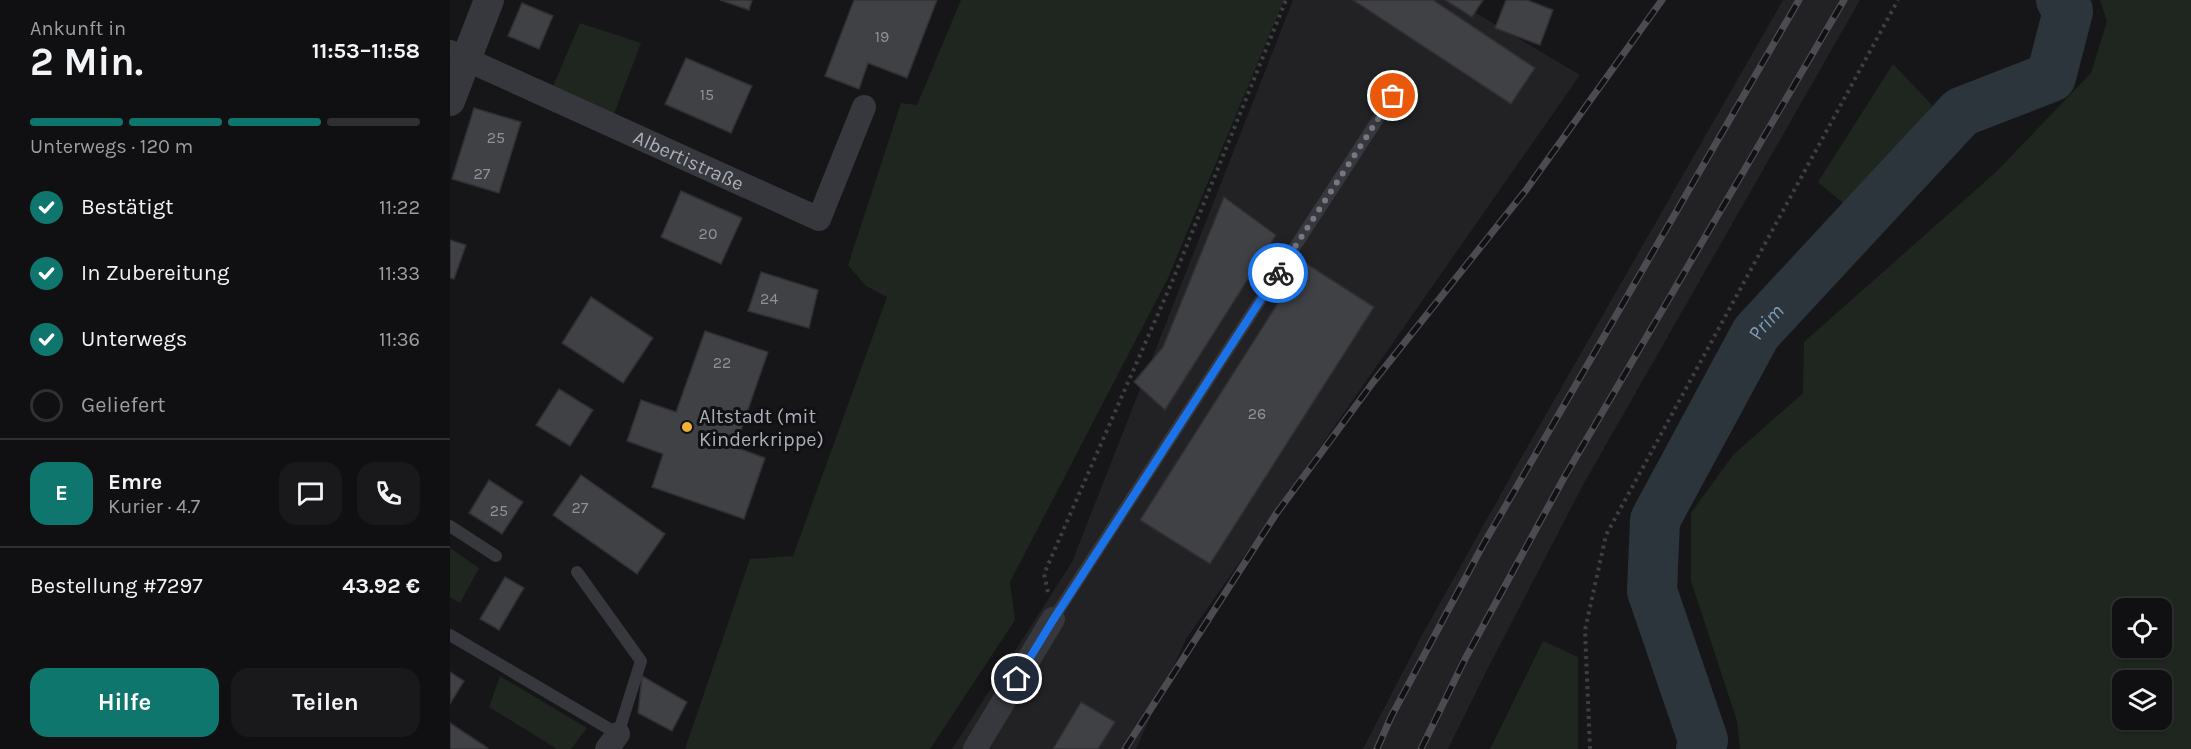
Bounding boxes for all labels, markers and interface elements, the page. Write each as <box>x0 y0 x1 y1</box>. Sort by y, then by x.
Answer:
text: Ankunft in <box>30 17 126 40</box>
house number: 19 <box>875 27 889 46</box>
text: 11:53–11:58 <box>312 38 420 64</box>
text: 2 Min. <box>30 39 143 85</box>
pin <box>1367 70 1418 121</box>
icon: bag <box>1376 79 1409 112</box>
house number: 15 <box>700 85 714 104</box>
street label: Albertistraße <box>630 126 747 195</box>
house number: 25 <box>487 128 505 147</box>
text: Unterwegs · 120 m <box>30 135 193 158</box>
house number: 27 <box>474 164 491 183</box>
icon: check <box>30 191 63 224</box>
text: Bestätigt <box>81 194 173 220</box>
text: 11:22 <box>379 196 420 219</box>
house number: 20 <box>699 224 717 243</box>
courier <box>1248 243 1308 303</box>
icon: check <box>30 257 63 290</box>
icon: bike <box>1262 257 1295 290</box>
text: In Zubereitung <box>81 260 229 286</box>
text: 11:33 <box>379 262 420 285</box>
house number: 24 <box>760 289 778 308</box>
water label: Prim <box>1743 299 1789 344</box>
icon: check <box>30 323 63 356</box>
text: Unterwegs <box>81 326 187 352</box>
text: 11:36 <box>379 328 420 351</box>
house number: 22 <box>713 353 731 372</box>
text: Geliefert <box>81 392 166 418</box>
house number: 26 <box>1248 404 1266 423</box>
place label: Altstadt (mit Kinderkrippe) <box>699 405 824 451</box>
marker: Altstadt (mit Kinderkrippe) <box>680 420 694 434</box>
button: chat <box>279 462 342 525</box>
button: phone <box>357 462 420 525</box>
text: Emre <box>108 469 162 495</box>
text: E <box>55 480 68 506</box>
text: Kurier · 4.7 <box>108 495 200 518</box>
house number: 27 <box>572 498 589 517</box>
house number: 25 <box>490 501 508 520</box>
text: Bestellung #7297 <box>30 573 203 599</box>
text: 43.92 € <box>342 573 420 599</box>
map controls <box>2112 598 2172 730</box>
button: locate <box>2112 598 2172 658</box>
pin <box>991 653 1042 704</box>
icon: home <box>1000 662 1033 695</box>
button: Hilfe <box>30 668 219 737</box>
button: Teilen <box>231 668 420 737</box>
button: layers <box>2112 670 2172 730</box>

